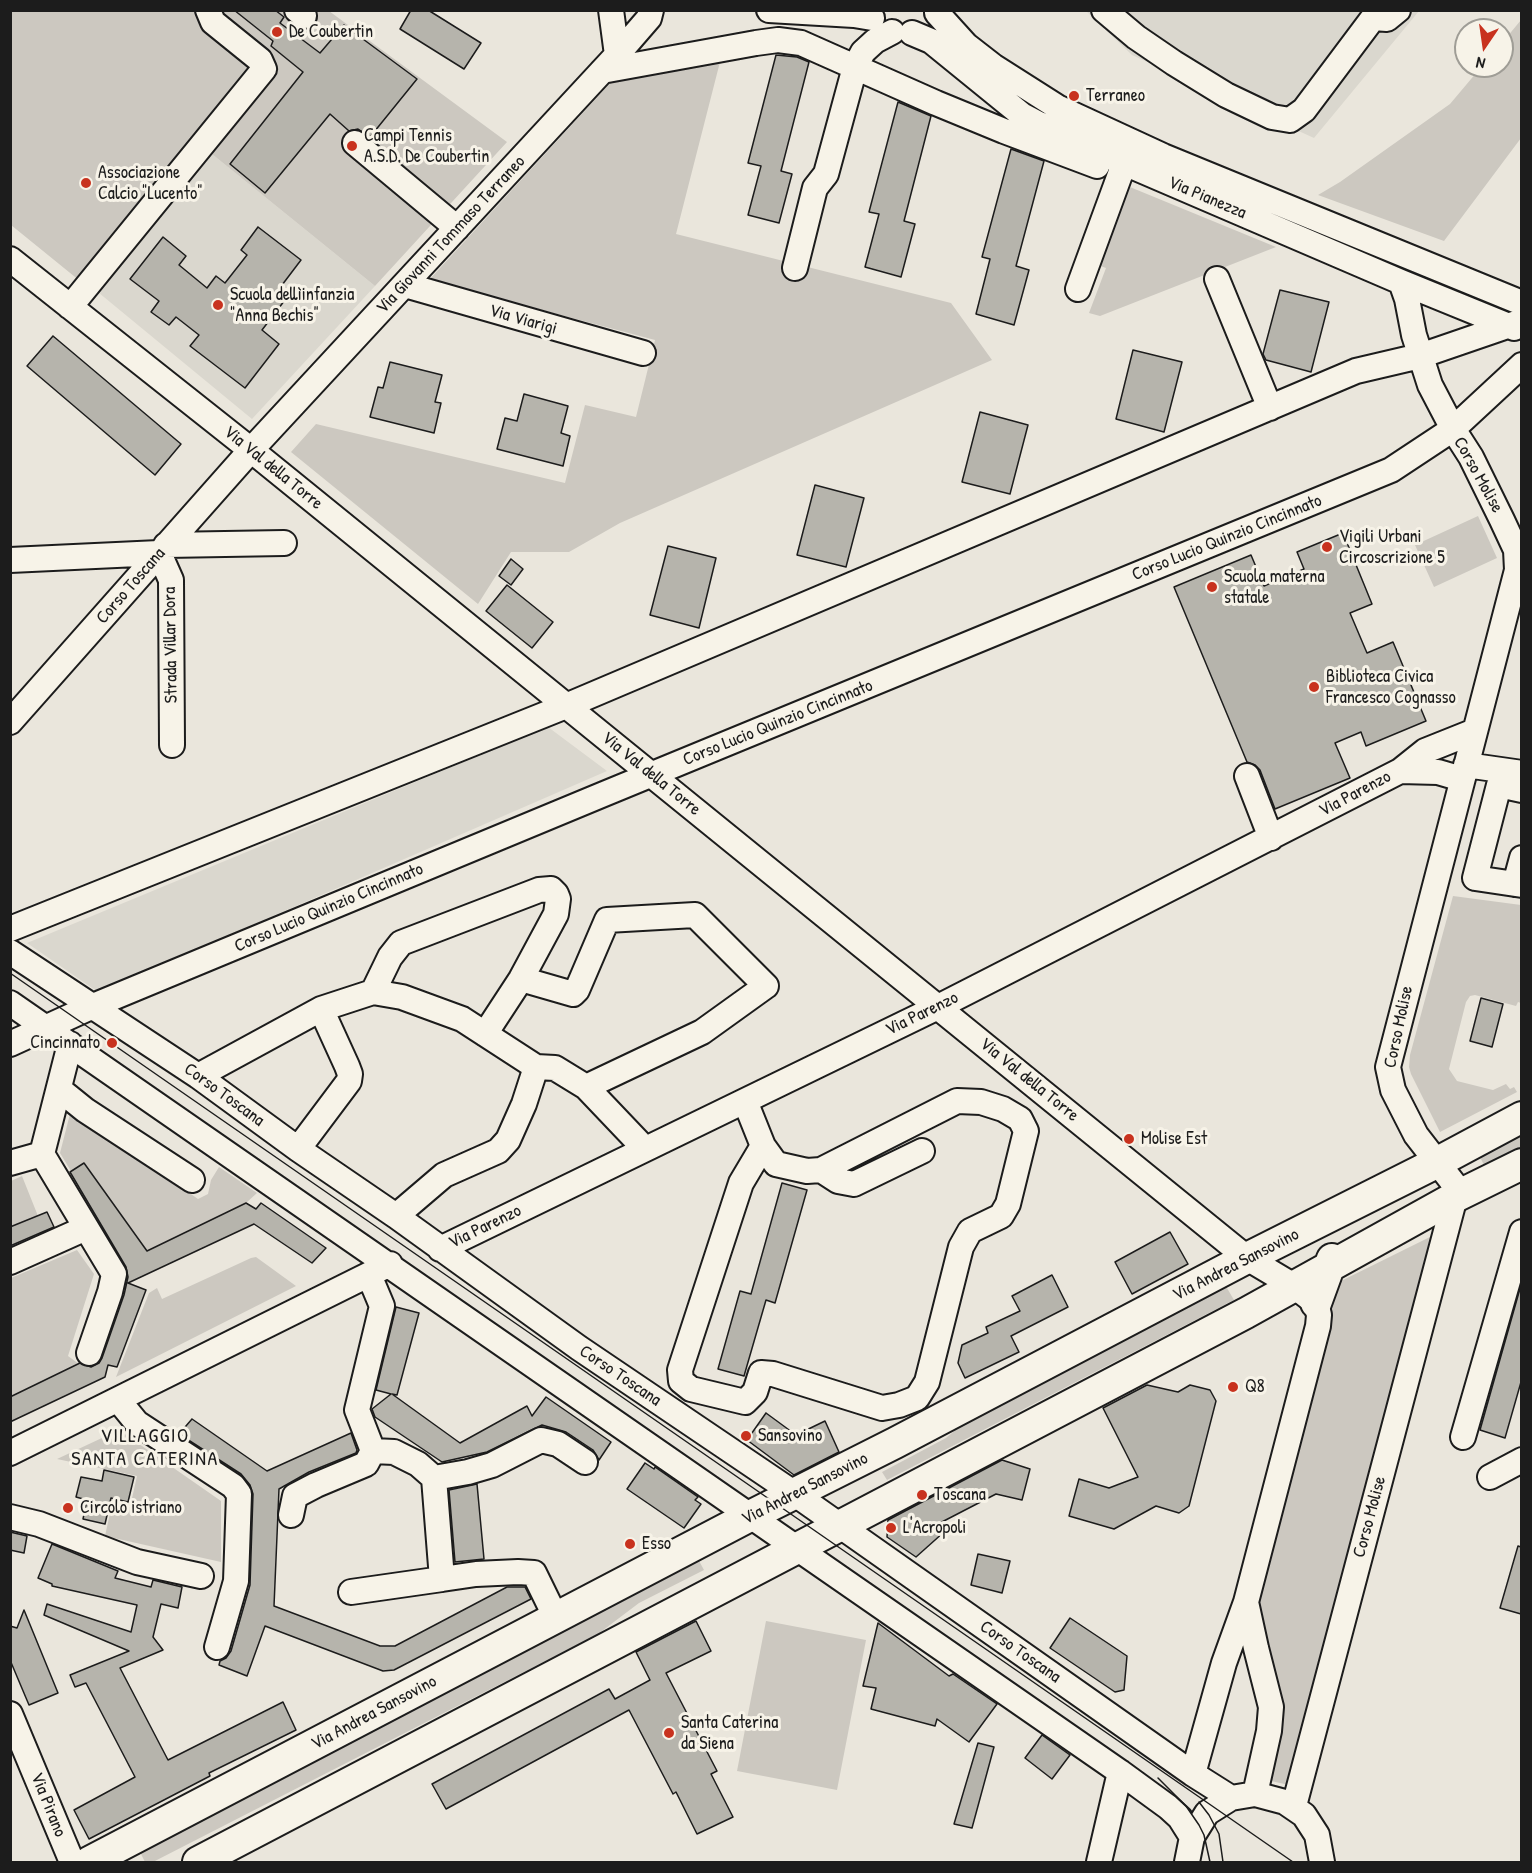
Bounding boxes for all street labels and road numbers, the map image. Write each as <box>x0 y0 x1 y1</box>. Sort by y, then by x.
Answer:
street label: Via Giovanni Tommaso Terraneo <box>372 151 530 319</box>
street label: Via Pianezza <box>1165 172 1249 224</box>
street label: Via Viarigi <box>487 300 559 340</box>
street label: Via Val della Torre <box>219 421 327 515</box>
street label: Corso Molise <box>1448 433 1508 517</box>
street label: Corso Lucio Quinzio Cincinnato <box>1129 490 1325 586</box>
street label: Corso Toscana <box>92 543 170 629</box>
street label: Strada Villar Dora <box>159 587 183 703</box>
street label: Corso Lucio Quinzio Cincinnato <box>680 675 876 771</box>
street label: Via Val della Torre <box>597 727 705 821</box>
street label: Via Parenzo <box>1315 766 1395 822</box>
street label: Corso Lucio Quinzio Cincinnato <box>231 858 427 958</box>
street label: Corso Molise <box>1380 984 1418 1070</box>
street label: Via Parenzo <box>882 987 962 1041</box>
street label: Via Val della Torre <box>975 1033 1083 1127</box>
street label: Corso Toscana <box>180 1059 268 1131</box>
street label: Via Parenzo <box>445 1200 525 1254</box>
street label: Via Andrea Sansovino <box>1169 1224 1303 1306</box>
street label: Corso Toscana <box>575 1341 665 1411</box>
street label: Via Andrea Sansovino <box>738 1448 872 1530</box>
street label: Corso Molise <box>1349 1474 1391 1560</box>
street label: Corso Toscana <box>975 1616 1065 1688</box>
street label: Via Andrea Sansovino <box>308 1671 440 1755</box>
street label: Via Pirano <box>25 1770 71 1840</box>

